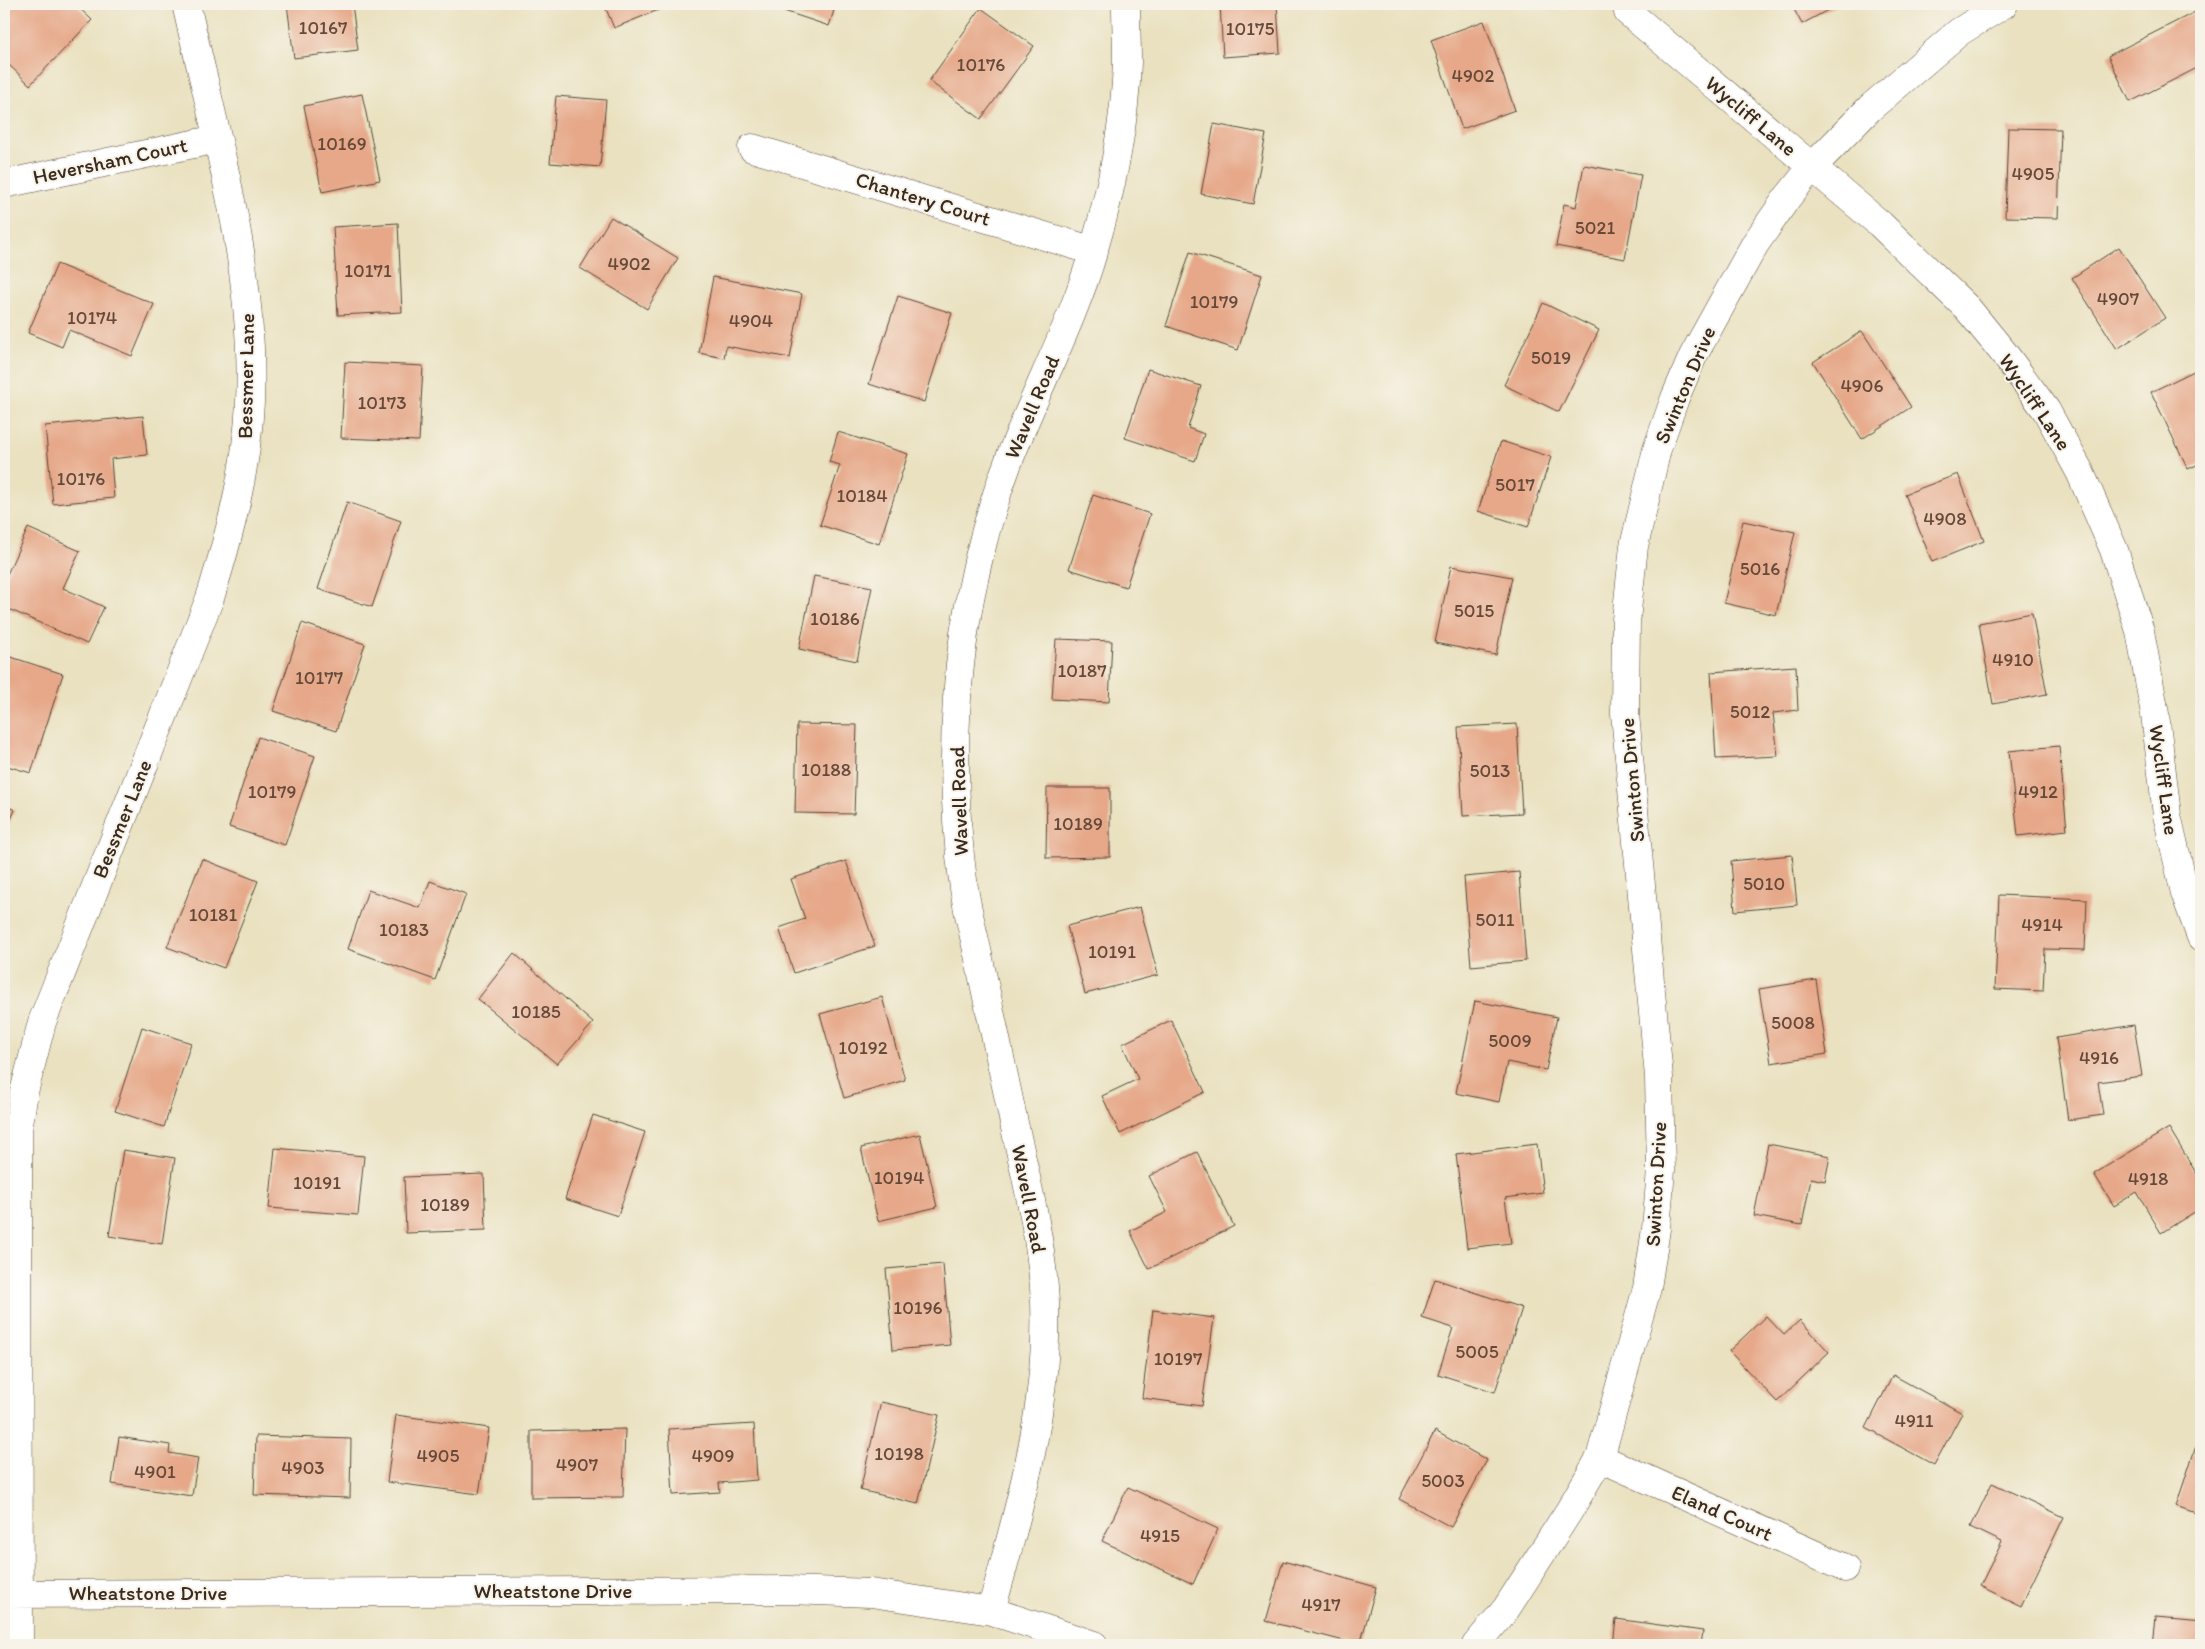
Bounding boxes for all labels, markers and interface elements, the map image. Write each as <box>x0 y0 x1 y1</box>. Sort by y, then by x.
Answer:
house number: 10167 <box>299 16 347 39</box>
house number: 10175 <box>1226 17 1274 40</box>
house number: 10176 <box>957 53 1005 76</box>
house number: 4902 <box>1451 64 1495 87</box>
street label: Wycliff Lane <box>1701 70 1802 161</box>
street label: Heversham Court <box>30 132 190 189</box>
house number: 10169 <box>317 132 367 155</box>
house number: 4905 <box>2011 162 2055 185</box>
street label: Chantery Court <box>853 166 994 231</box>
house number: 5021 <box>1575 216 1615 239</box>
house number: 4902 <box>607 252 651 275</box>
house number: 10171 <box>344 259 392 282</box>
house number: 4907 <box>2097 287 2139 310</box>
house number: 10179 <box>1190 290 1238 313</box>
house number: 10174 <box>67 306 117 329</box>
house number: 4904 <box>729 309 773 332</box>
street label: Bessmer Lane <box>232 313 259 439</box>
street label: Swinton Drive <box>1649 323 1720 447</box>
house number: 5019 <box>1531 346 1571 369</box>
street label: Wycliff Lane <box>1994 349 2077 455</box>
street label: Wavell Road <box>998 351 1065 462</box>
house number: 4906 <box>1840 374 1884 397</box>
house number: 10173 <box>357 391 407 414</box>
house number: 10176 <box>57 467 105 490</box>
house number: 5017 <box>1495 473 1535 496</box>
house number: 10184 <box>836 484 888 507</box>
house number: 4908 <box>1923 507 1967 530</box>
house number: 5016 <box>1740 557 1780 580</box>
house number: 5015 <box>1454 599 1494 622</box>
house number: 10186 <box>810 607 860 630</box>
house number: 4910 <box>1992 648 2034 671</box>
house number: 10187 <box>1057 659 1107 682</box>
house number: 10177 <box>295 666 343 689</box>
house number: 5012 <box>1730 700 1770 723</box>
street label: Swinton Drive <box>1614 717 1649 843</box>
street label: Wycliff Lane <box>2144 723 2185 837</box>
street label: Wavell Road <box>944 745 973 857</box>
street label: Bessmer Lane <box>86 756 157 882</box>
house number: 10188 <box>801 758 851 781</box>
house number: 5013 <box>1470 759 1510 782</box>
house number: 10179 <box>248 780 296 803</box>
house number: 4912 <box>2018 780 2058 803</box>
house number: 10189 <box>1053 812 1103 835</box>
house number: 5010 <box>1743 872 1785 895</box>
house number: 10181 <box>189 903 237 926</box>
house number: 5011 <box>1475 908 1515 931</box>
house number: 4914 <box>2021 913 2063 936</box>
house number: 10183 <box>379 918 429 941</box>
house number: 10191 <box>1088 940 1136 963</box>
house number: 10185 <box>511 1000 561 1023</box>
house number: 5008 <box>1771 1011 1815 1034</box>
house number: 5009 <box>1488 1029 1532 1052</box>
house number: 10192 <box>838 1036 888 1059</box>
house number: 4916 <box>2079 1046 2119 1069</box>
street label: Swinton Drive <box>1640 1121 1671 1247</box>
street label: Wavell Road <box>1007 1142 1052 1256</box>
house number: 10194 <box>874 1166 924 1189</box>
house number: 4918 <box>2128 1167 2168 1190</box>
house number: 10191 <box>293 1171 341 1194</box>
house number: 10189 <box>420 1193 470 1216</box>
house number: 10196 <box>893 1296 943 1319</box>
house number: 5005 <box>1455 1340 1499 1363</box>
house number: 10197 <box>1154 1347 1202 1370</box>
house number: 4911 <box>1895 1409 1934 1432</box>
house number: 10198 <box>874 1442 924 1465</box>
house number: 4905 <box>416 1444 460 1467</box>
house number: 4909 <box>692 1444 735 1467</box>
house number: 4907 <box>556 1453 598 1476</box>
house number: 4903 <box>281 1456 325 1479</box>
house number: 4901 <box>134 1460 176 1483</box>
house number: 5003 <box>1421 1469 1465 1492</box>
street label: Eland Court <box>1668 1479 1777 1546</box>
house number: 4915 <box>1140 1524 1180 1547</box>
street label: Wheatstone Drive <box>474 1578 632 1603</box>
street label: Wheatstone Drive <box>69 1580 227 1605</box>
house number: 4917 <box>1301 1593 1341 1616</box>

